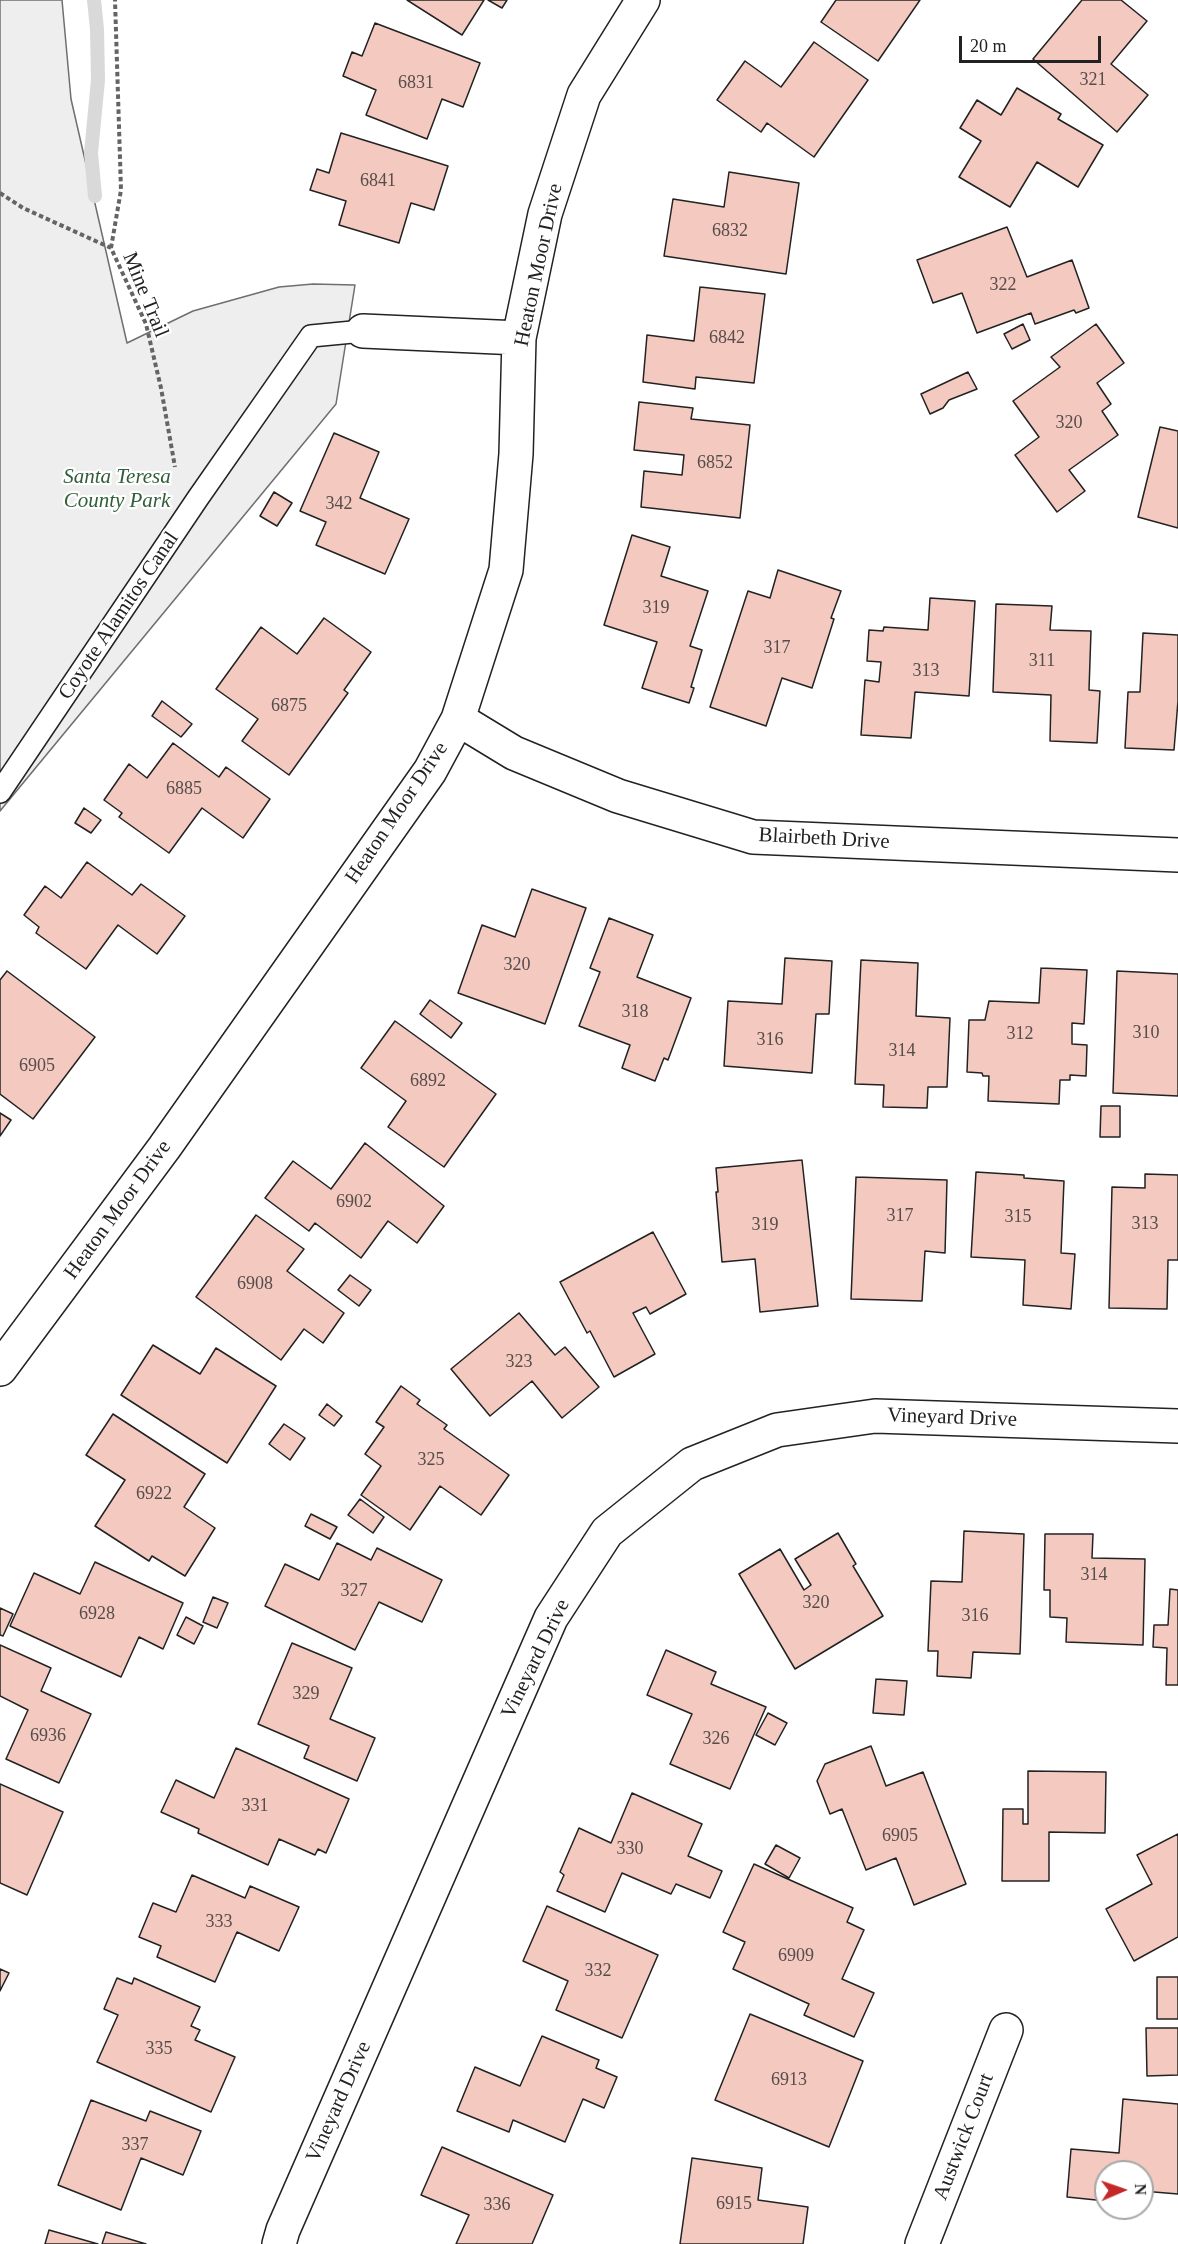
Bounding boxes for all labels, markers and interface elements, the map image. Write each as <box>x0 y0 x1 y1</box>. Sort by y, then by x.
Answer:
scale bar <box>962 24 1104 62</box>
text: 20 m <box>970 36 1007 56</box>
house number: 321 <box>1080 69 1106 91</box>
house number: 6831 <box>398 72 434 94</box>
house number: 6841 <box>360 170 396 192</box>
street label: Heaton Moor Drive <box>509 181 569 349</box>
house number: 6832 <box>712 220 748 242</box>
street label: Mine Trail <box>117 249 173 341</box>
house number: 322 <box>990 274 1016 296</box>
house number: 6842 <box>709 327 745 349</box>
house number: 320 <box>1056 412 1082 434</box>
house number: 6852 <box>697 452 733 474</box>
park label: Santa Teresa County Park <box>63 464 171 514</box>
house number: 342 <box>326 493 352 515</box>
street label: Coyote Alamitos Canal <box>53 527 185 705</box>
house number: 319 <box>642 597 670 619</box>
house number: 317 <box>764 637 790 659</box>
house number: 311 <box>1029 650 1055 672</box>
house number: 313 <box>912 660 940 682</box>
house number: 6875 <box>271 695 307 717</box>
street label: Heaton Moor Drive <box>340 737 454 889</box>
house number: 6885 <box>166 778 202 800</box>
street label: Blairbeth Drive <box>758 823 890 855</box>
house number: 320 <box>504 954 530 976</box>
house number: 318 <box>622 1001 648 1023</box>
house number: 310 <box>1132 1022 1160 1044</box>
house number: 312 <box>1006 1023 1034 1045</box>
house number: 316 <box>756 1029 784 1051</box>
house number: 314 <box>888 1040 916 1062</box>
house number: 6905 <box>19 1055 55 1077</box>
house number: 6892 <box>410 1070 446 1092</box>
street label: Heaton Moor Drive <box>59 1136 177 1284</box>
house number: 6902 <box>336 1191 372 1213</box>
house number: 317 <box>886 1205 914 1227</box>
house number: 315 <box>1004 1206 1032 1228</box>
house number: 313 <box>1132 1213 1158 1235</box>
house number: 319 <box>752 1214 778 1236</box>
house number: 6908 <box>237 1273 273 1295</box>
house number: 323 <box>506 1351 532 1373</box>
street label: Vineyard Drive <box>887 1403 1017 1433</box>
house number: 325 <box>418 1449 444 1471</box>
house number: 6922 <box>136 1483 172 1505</box>
house number: 314 <box>1080 1564 1108 1586</box>
house number: 327 <box>340 1580 368 1602</box>
house number: 320 <box>802 1592 830 1614</box>
street label: Vineyard Drive <box>496 1595 576 1723</box>
house number: 6928 <box>79 1603 115 1625</box>
house number: 316 <box>962 1605 988 1627</box>
house number: 329 <box>292 1683 320 1705</box>
house number: 6936 <box>30 1725 66 1747</box>
house number: 326 <box>702 1728 730 1750</box>
house number: 331 <box>242 1795 268 1817</box>
house number: 6905 <box>882 1825 918 1847</box>
house number: 330 <box>616 1838 644 1860</box>
house number: 333 <box>206 1911 232 1933</box>
house number: 6909 <box>778 1945 814 1967</box>
house number: 332 <box>584 1960 612 1982</box>
house number: 335 <box>146 2038 172 2060</box>
street label: Vineyard Drive <box>301 2038 377 2166</box>
house number: 6913 <box>771 2069 807 2091</box>
street label: Austwick Court <box>928 2070 1000 2204</box>
house number: 337 <box>122 2134 148 2156</box>
north arrow <box>1094 2160 1154 2220</box>
text: N <box>1132 2183 1149 2195</box>
house number: 6915 <box>716 2193 752 2215</box>
house number: 336 <box>484 2194 510 2216</box>

